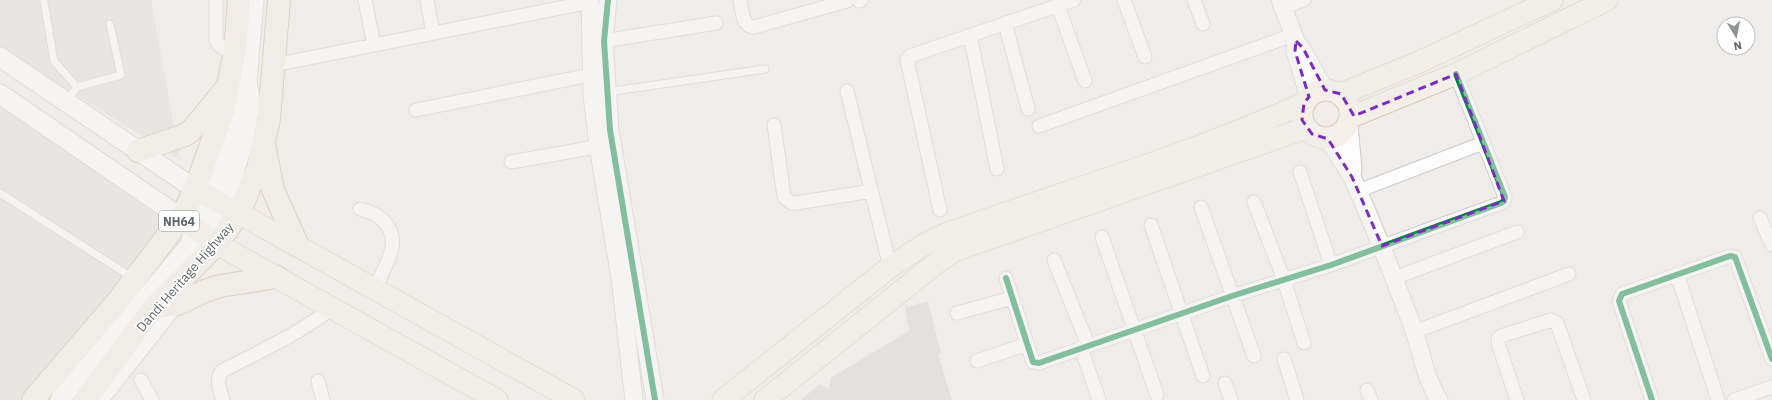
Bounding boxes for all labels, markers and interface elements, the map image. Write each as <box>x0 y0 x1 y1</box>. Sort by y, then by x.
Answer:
north arrow <box>1716 16 1756 56</box>
text: N <box>1733 38 1743 53</box>
road number: NH64 <box>159 211 199 231</box>
street label: Dandi Heritage Highway <box>133 218 238 335</box>

